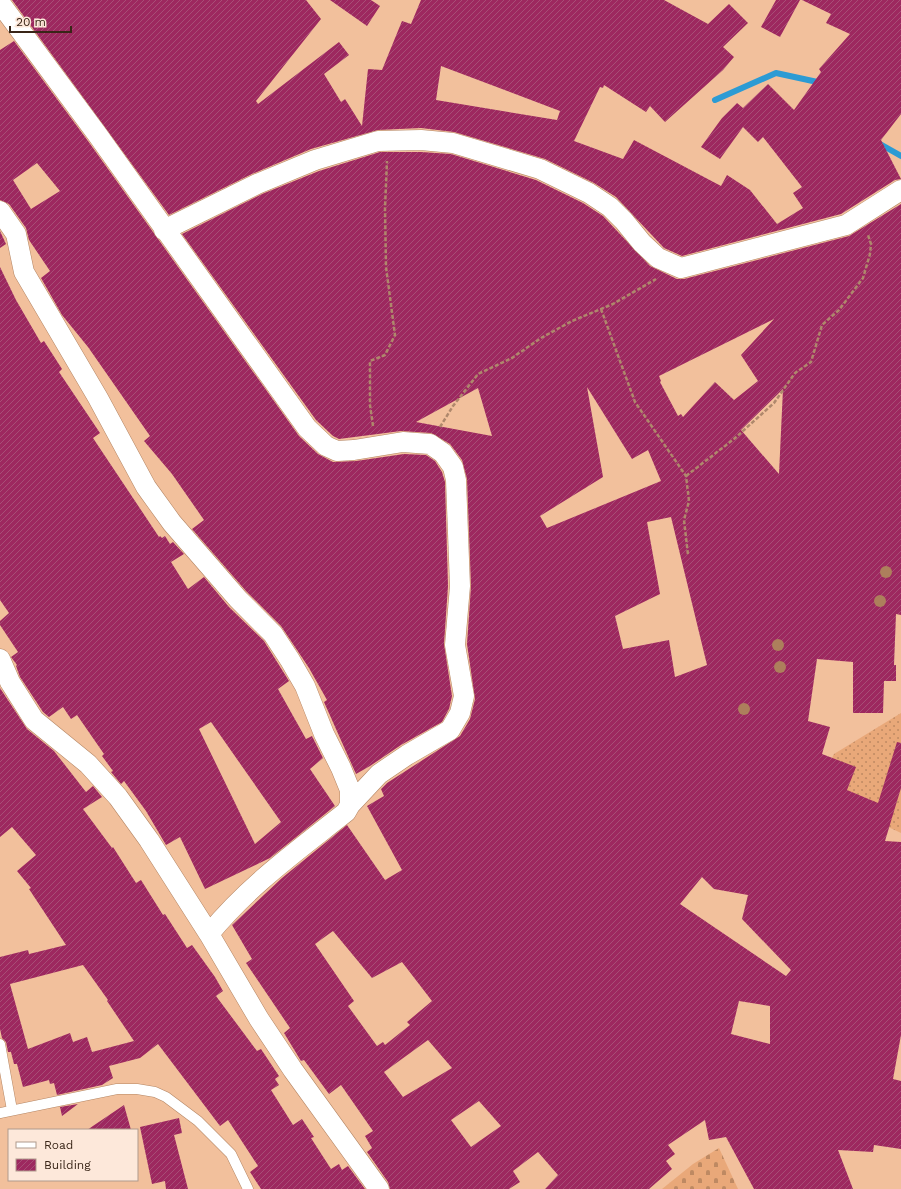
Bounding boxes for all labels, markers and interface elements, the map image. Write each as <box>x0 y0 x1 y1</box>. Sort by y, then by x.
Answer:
scale bar <box>10 8 71 34</box>
text: 20 m <box>16 15 46 29</box>
legend <box>8 1129 138 1181</box>
text: Road <box>44 1138 73 1152</box>
text: Building <box>44 1158 91 1172</box>

